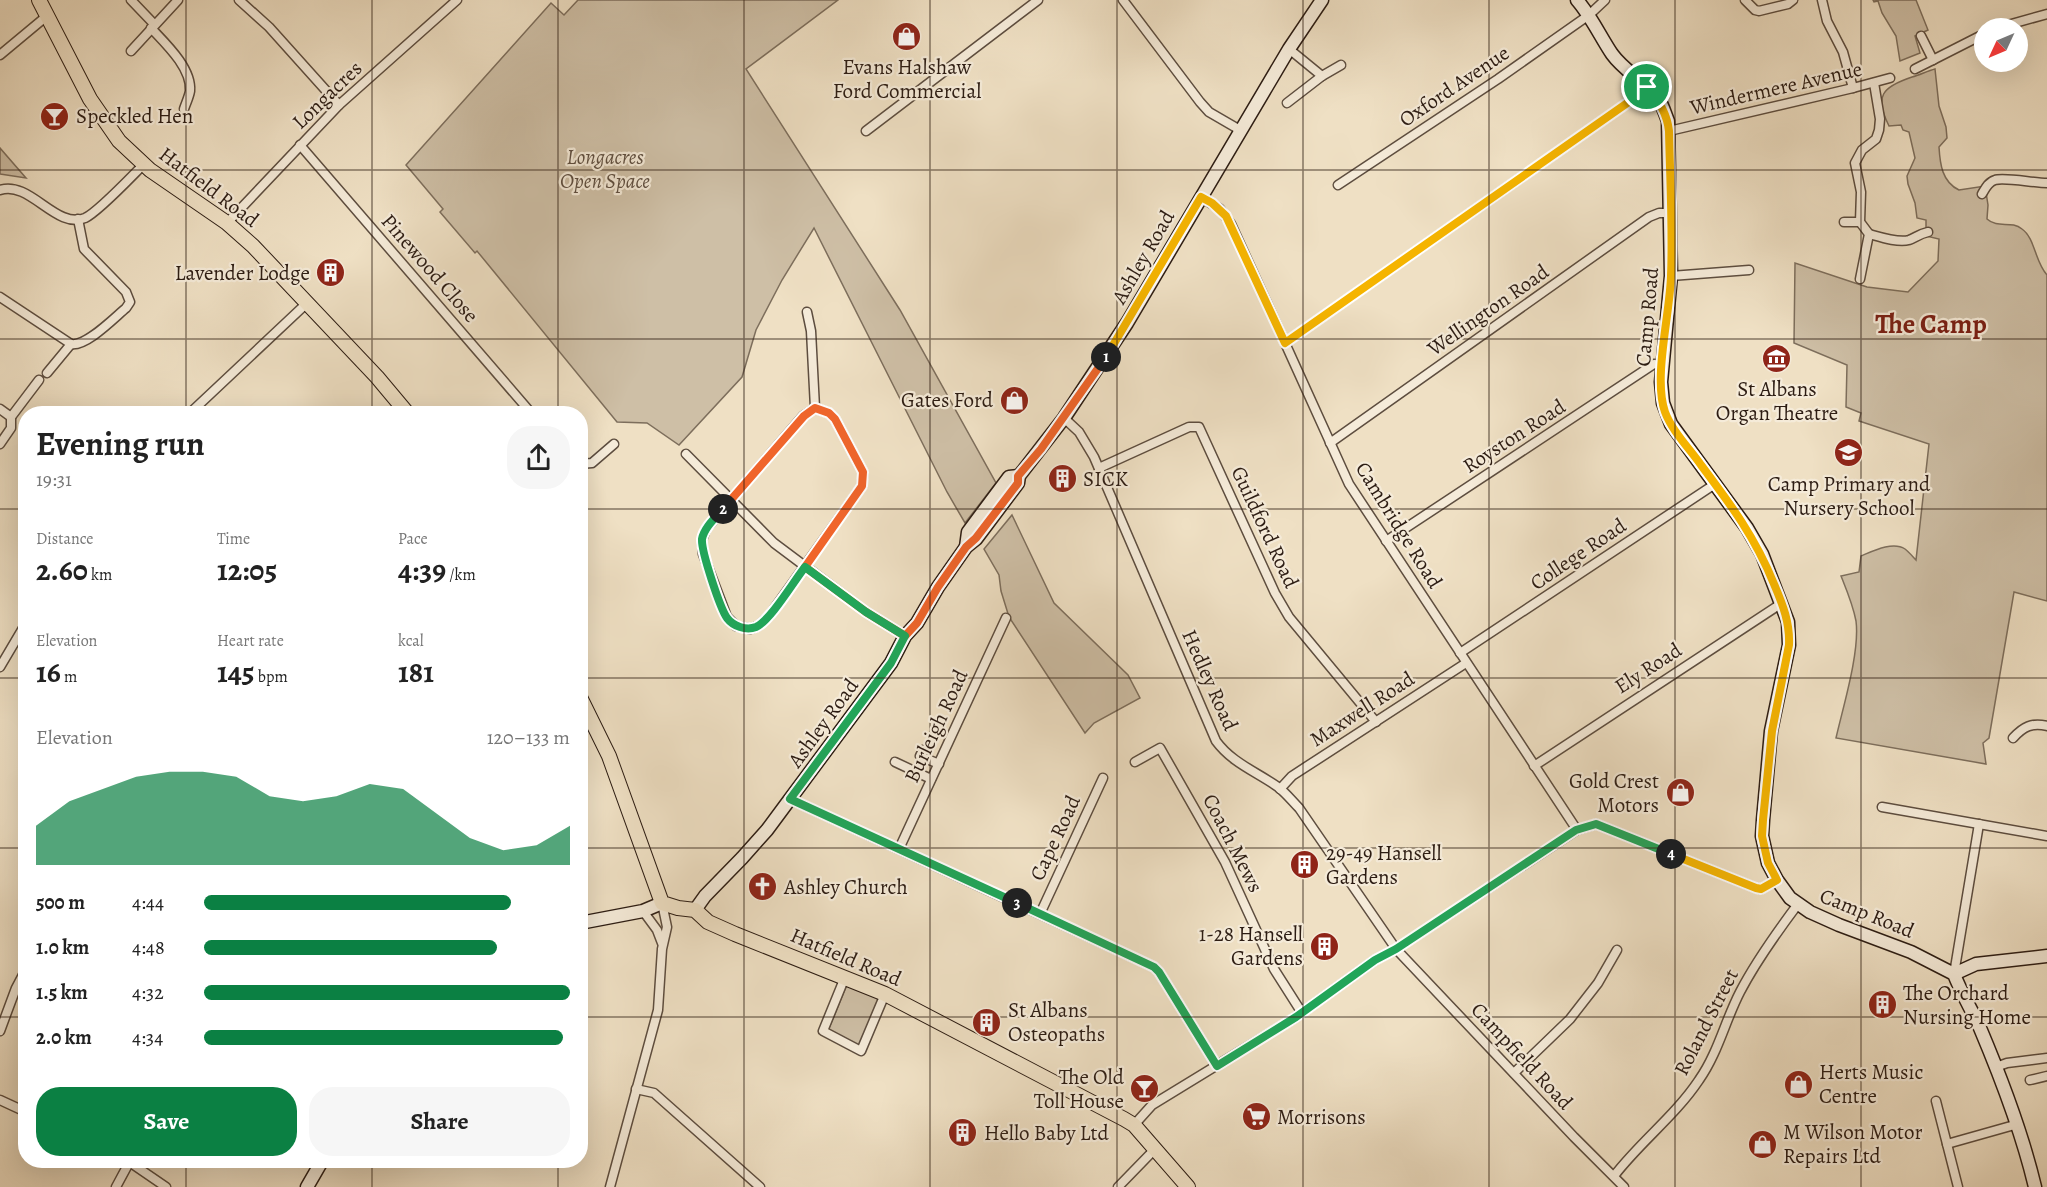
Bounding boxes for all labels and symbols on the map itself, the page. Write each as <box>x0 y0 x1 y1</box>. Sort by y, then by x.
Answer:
north arrow <box>1974 18 2028 72</box>
shop icon: Evans Halshaw Ford Commercial <box>891 20 923 52</box>
street label: Oxford Avenue <box>1393 39 1515 133</box>
place label: Evans Halshaw Ford Commercial <box>833 53 981 105</box>
street label: Longacres <box>286 55 368 135</box>
street label: Windermere Avenue <box>1686 55 1865 122</box>
pin <box>1621 61 1672 112</box>
bar icon: Speckled Hen <box>39 100 71 132</box>
place label: Speckled Hen <box>76 102 193 130</box>
street label: Hatfield Road <box>153 140 265 234</box>
park label: Longacres Open Space <box>560 143 650 195</box>
street label: Ashley Road <box>1104 204 1181 310</box>
street label: Pinewood Close <box>375 208 485 328</box>
building icon: Lavender Lodge <box>315 257 347 289</box>
street label: Wellington Road <box>1421 257 1555 363</box>
place label: Lavender Lodge <box>175 259 310 287</box>
street label: Camp Road <box>1629 266 1665 368</box>
district label: The Camp <box>1875 306 1987 342</box>
pin: 1 <box>1091 342 1121 372</box>
museum icon: St Albans Organ Theatre <box>1761 342 1793 374</box>
place label: St Albans Organ Theatre <box>1716 375 1838 427</box>
shop icon: Gates Ford <box>998 384 1030 416</box>
place label: Gates Ford <box>901 386 994 414</box>
street label: Royston Road <box>1457 392 1571 480</box>
school or university icon: Camp Primary and Nursery School <box>1833 437 1865 469</box>
street label: Cambridge Road <box>1349 456 1449 594</box>
street label: Guildford Road <box>1225 462 1306 593</box>
building icon: SICK <box>1046 463 1078 495</box>
place label: SICK <box>1083 465 1128 493</box>
place label: Camp Primary and Nursery School <box>1768 470 1931 522</box>
pin: 2 <box>708 494 738 524</box>
street label: College Road <box>1524 511 1632 596</box>
street label: Hedley Road <box>1175 625 1245 736</box>
street label: Ely Road <box>1609 636 1688 700</box>
street label: Burleigh Road <box>898 664 975 787</box>
street label: Maxwell Road <box>1304 664 1420 753</box>
street label: Ashley Road <box>781 672 865 774</box>
place label: Gold Crest Motors <box>1569 767 1659 819</box>
shop icon: Gold Crest Motors <box>1664 777 1696 809</box>
street label: Coach Mews <box>1196 789 1270 897</box>
street label: Cape Road <box>1023 790 1087 885</box>
place label: 29-49 Hansell Gardens <box>1326 839 1442 891</box>
pin: 4 <box>1656 839 1686 869</box>
building icon: 29-49 Hansell Gardens <box>1289 849 1321 881</box>
church icon: Ashley Church <box>747 871 779 903</box>
place label: Ashley Church <box>783 873 908 901</box>
street label: Camp Road <box>1816 881 1919 945</box>
pin: 3 <box>1002 888 1032 918</box>
place label: 1-28 Hansell Gardens <box>1199 920 1303 972</box>
street label: Hatfield Road <box>786 921 907 993</box>
building icon: 1-28 Hansell Gardens <box>1308 930 1340 962</box>
street label: Roland Street <box>1667 964 1745 1080</box>
place label: The Orchard Nursing Home <box>1903 979 2031 1031</box>
building icon: The Orchard Nursing Home <box>1866 989 1898 1021</box>
place label: St Albans Osteopaths <box>1008 996 1105 1048</box>
street label: Campfield Road <box>1465 996 1580 1116</box>
building icon: St Albans Osteopaths <box>971 1006 1003 1038</box>
place label: Herts Music Centre <box>1819 1058 1923 1110</box>
place label: The Old Toll House <box>1034 1063 1125 1115</box>
shop icon: Herts Music Centre <box>1782 1068 1814 1100</box>
bar icon: The Old Toll House <box>1129 1073 1161 1105</box>
supermarket icon: Morrisons <box>1240 1101 1272 1133</box>
place label: Morrisons <box>1277 1103 1366 1131</box>
building icon: Hello Baby Ltd <box>947 1117 979 1149</box>
place label: M Wilson Motor Repairs Ltd <box>1783 1118 1923 1170</box>
place label: Hello Baby Ltd <box>984 1119 1109 1147</box>
shop icon: M Wilson Motor Repairs Ltd <box>1746 1128 1778 1160</box>

